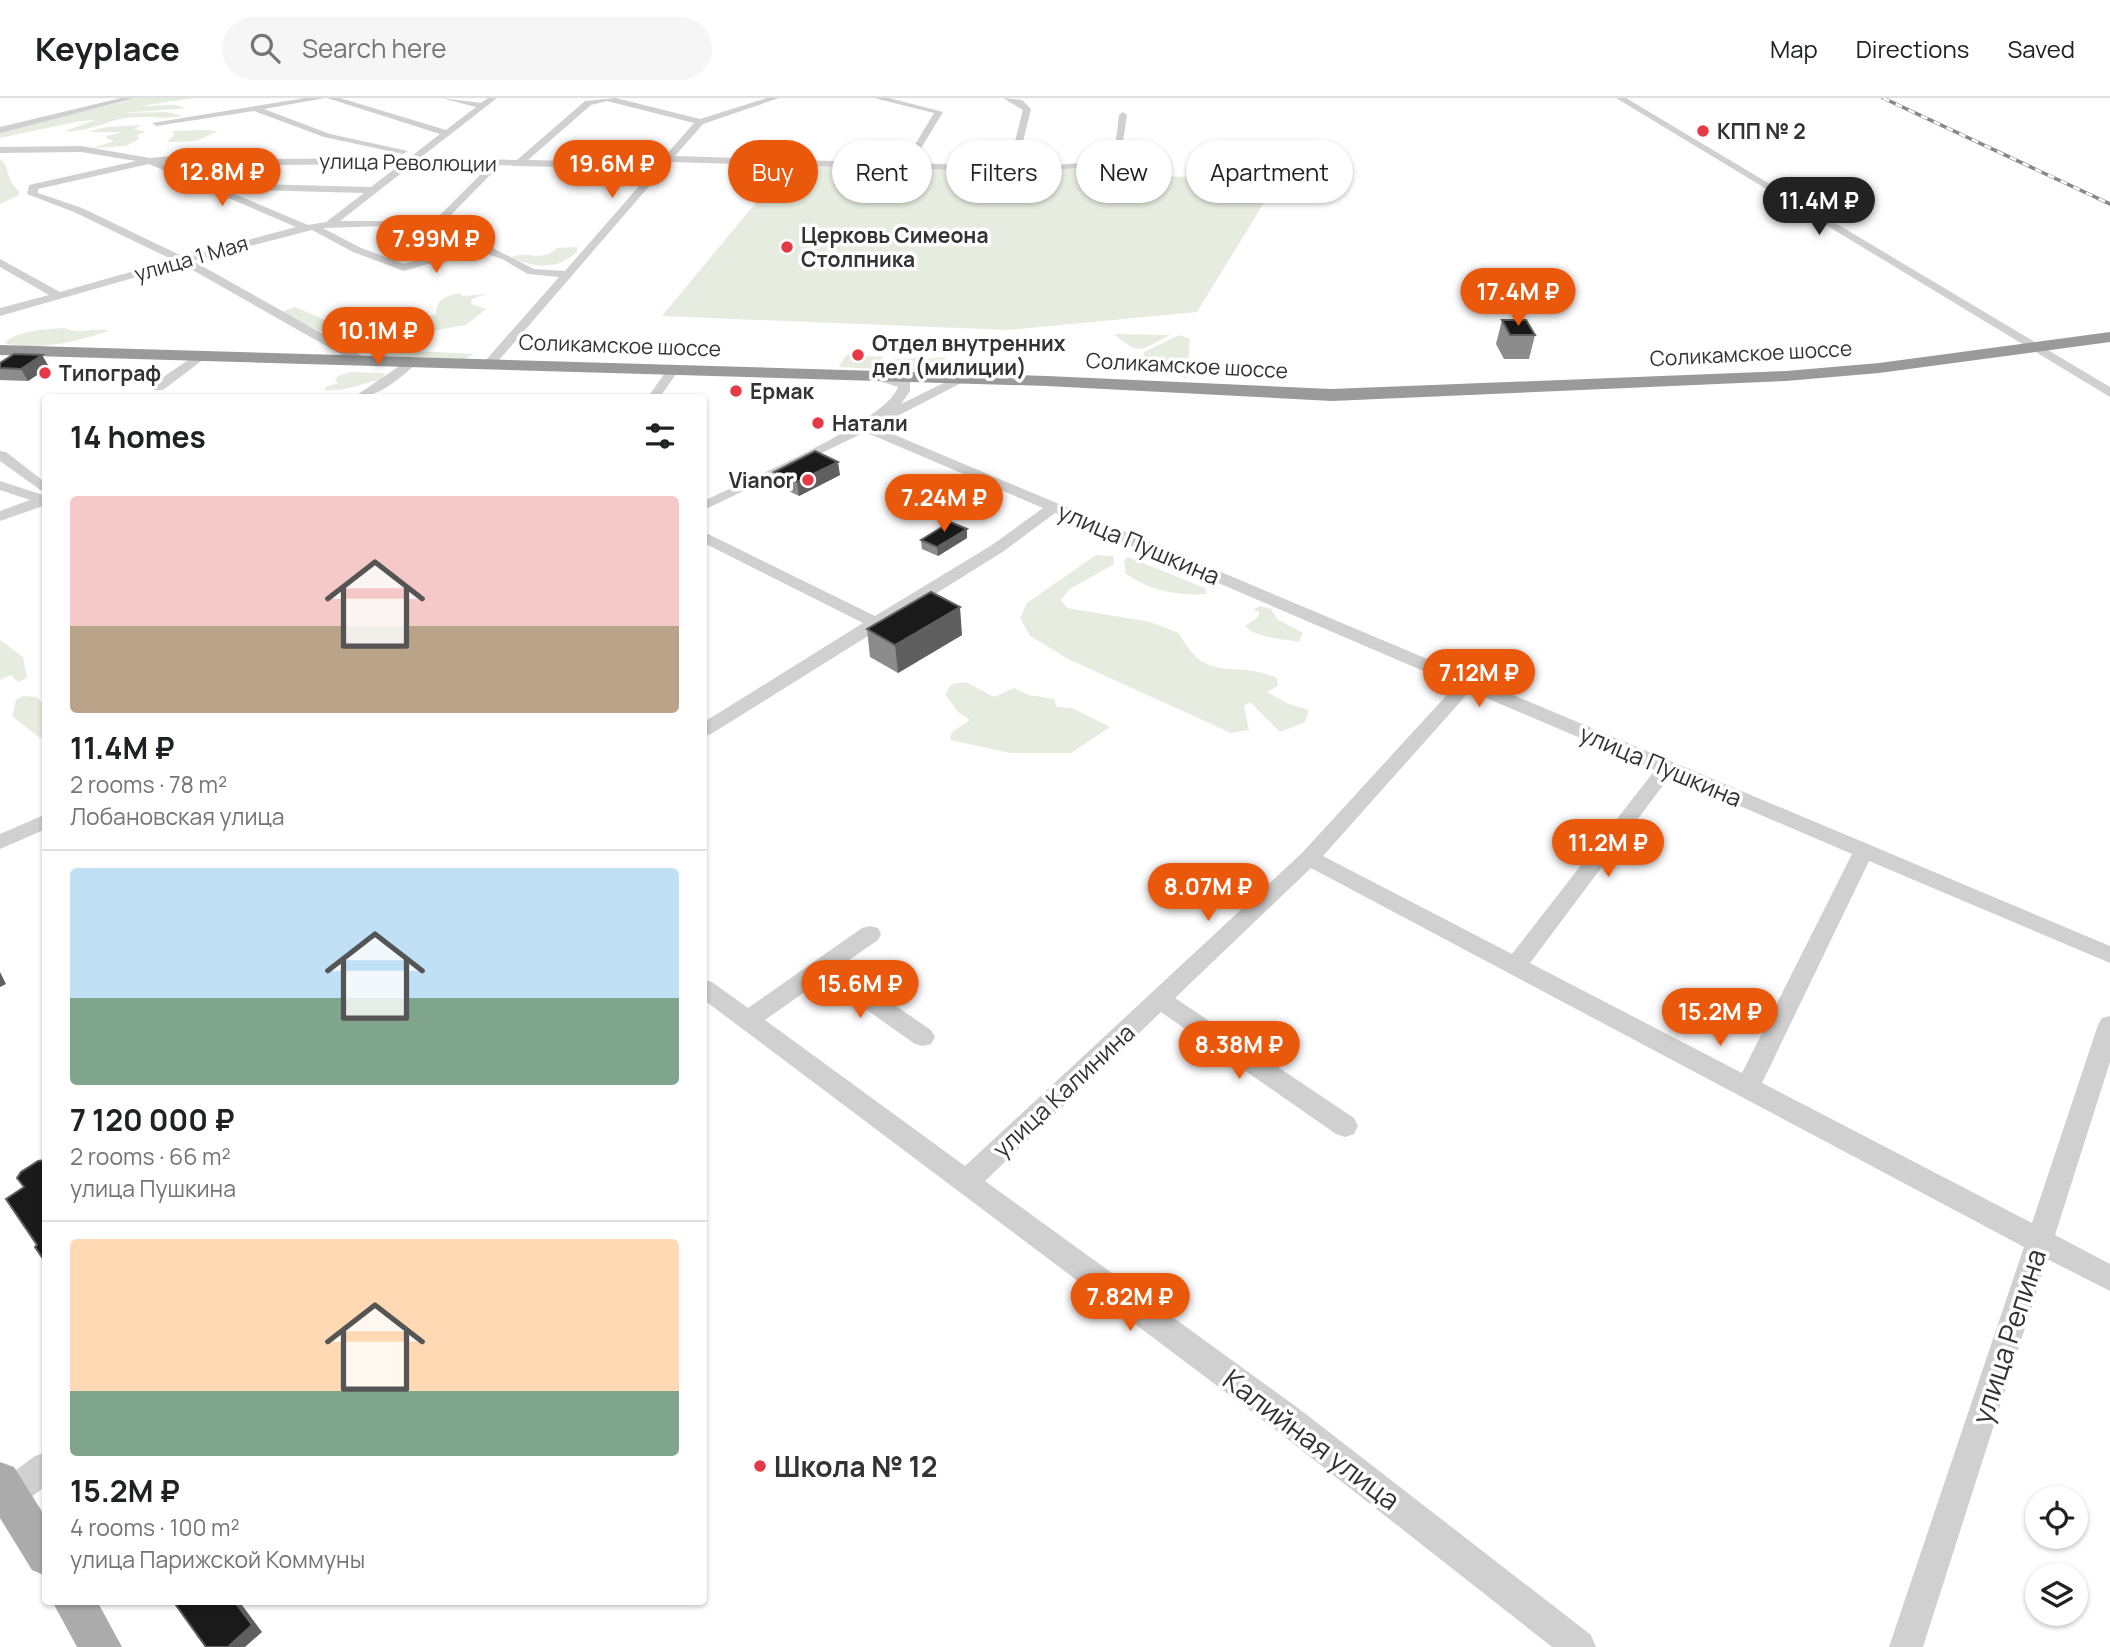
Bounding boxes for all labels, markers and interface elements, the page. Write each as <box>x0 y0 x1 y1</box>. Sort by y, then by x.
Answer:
search box <box>222 17 712 80</box>
text: Keyplace <box>35 26 180 71</box>
icon: search <box>246 29 284 67</box>
text: Search here <box>302 30 447 66</box>
text: Map <box>1770 32 1818 65</box>
text: Directions <box>1856 32 1969 65</box>
text: Saved <box>2007 32 2075 65</box>
place label: КПП № 2 <box>1717 117 1806 145</box>
marker: КПП № 2 <box>1695 123 1711 139</box>
pin: 19.6M ₽ <box>547 140 677 200</box>
chip: Buy <box>728 140 818 203</box>
chip: Rent <box>832 140 932 203</box>
chip: Filters <box>946 140 1062 203</box>
chip: New <box>1076 140 1172 203</box>
chip: Apartment <box>1186 140 1353 203</box>
street label: улица Революции <box>319 146 497 178</box>
text: 19.6M ₽ <box>569 147 655 179</box>
pin: 12.8M ₽ <box>157 148 287 208</box>
text: 12.8M ₽ <box>180 155 264 187</box>
pin: 11.4M ₽ <box>1754 178 1884 237</box>
text: 11.4M ₽ <box>1779 184 1859 216</box>
pin: 7.99M ₽ <box>371 216 501 275</box>
place label: Церковь Симеона Столпника <box>801 221 989 273</box>
text: 7.99M ₽ <box>392 222 480 254</box>
street label: улица 1 Мая <box>131 228 251 288</box>
marker: Церковь Симеона Столпника <box>779 239 795 255</box>
pin: 17.4M ₽ <box>1453 268 1583 328</box>
text: 17.4M ₽ <box>1477 275 1559 307</box>
pin: 10.1M ₽ <box>313 308 443 367</box>
text: 10.1M ₽ <box>338 314 418 346</box>
street label: Соликамское шоссе <box>518 327 722 363</box>
place label: Отдел внутренних дел (милиции) <box>872 329 1066 381</box>
street label: Соликамское шоссе <box>1649 334 1853 372</box>
street label: Соликамское шоссе <box>1085 346 1289 384</box>
marker: Отдел внутренних дел (милиции) <box>850 347 866 363</box>
place label: Типограф <box>59 359 161 387</box>
marker: Типограф <box>37 365 53 381</box>
place label: Ермак <box>750 377 815 405</box>
marker: Ермак <box>728 383 744 399</box>
place label: Натали <box>832 409 908 437</box>
marker: Натали <box>810 415 826 431</box>
text: 14 homes <box>70 416 206 457</box>
icon: filters <box>641 417 679 455</box>
place label: Vianor <box>729 466 794 494</box>
marker: Vianor <box>800 472 816 488</box>
pin: 7.24M ₽ <box>879 474 1009 534</box>
text: 7.24M ₽ <box>901 481 987 513</box>
street label: улица Пушкина <box>1053 494 1225 592</box>
icon: home <box>312 541 438 667</box>
pin: 7.12M ₽ <box>1414 650 1544 709</box>
text: 7.12M ₽ <box>1439 656 1519 688</box>
street label: улица Пушкина <box>1575 716 1747 814</box>
text: 11.4M ₽ <box>70 727 175 768</box>
text: 2 rooms · 78 m² <box>70 768 227 800</box>
text: Лобановская улица <box>70 800 285 832</box>
pin: 11.2M ₽ <box>1543 820 1673 879</box>
text: 11.2M ₽ <box>1568 826 1648 858</box>
pin: 8.07M ₽ <box>1143 864 1273 923</box>
text: 8.07M ₽ <box>1164 870 1252 902</box>
icon: home <box>312 913 438 1039</box>
pin: 15.6M ₽ <box>795 960 925 1020</box>
text: 15.6M ₽ <box>818 967 902 999</box>
pin: 15.2M ₽ <box>1655 988 1785 1048</box>
text: 15.2M ₽ <box>1678 995 1762 1027</box>
street label: улица Калинина <box>985 1016 1141 1164</box>
pin: 8.38M ₽ <box>1174 1021 1304 1081</box>
text: 8.38M ₽ <box>1195 1028 1283 1060</box>
text: 7 120 000 ₽ <box>70 1099 235 1140</box>
text: 2 rooms · 66 m² <box>70 1140 231 1172</box>
text: улица Пушкина <box>70 1172 236 1204</box>
street label: улица Репина <box>1962 1244 2054 1428</box>
pin: 7.82M ₽ <box>1065 1274 1195 1333</box>
text: 7.82M ₽ <box>1087 1280 1173 1312</box>
icon: home <box>312 1284 438 1410</box>
street label: Калийная улица <box>1216 1360 1408 1518</box>
place label: Школа № 12 <box>774 1447 937 1485</box>
marker: Школа № 12 <box>752 1458 768 1474</box>
text: 15.2M ₽ <box>70 1470 180 1511</box>
map controls <box>2025 1486 2088 1626</box>
button: locate <box>2025 1486 2088 1549</box>
text: 4 rooms · 100 m² <box>70 1511 240 1543</box>
text: улица Парижской Коммуны <box>70 1543 365 1575</box>
button: layers <box>2025 1563 2088 1626</box>

